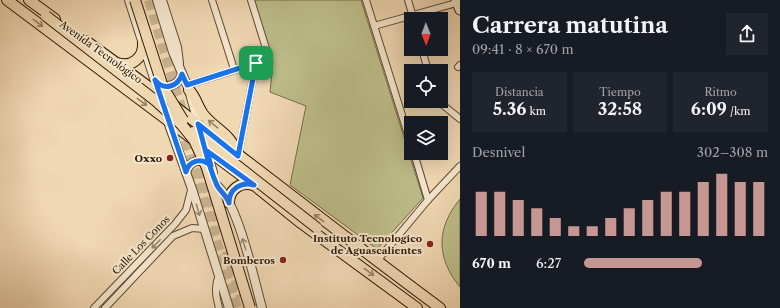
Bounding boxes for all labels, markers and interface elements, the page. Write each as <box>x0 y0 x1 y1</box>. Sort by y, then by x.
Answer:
north arrow <box>404 12 448 56</box>
map controls <box>404 12 448 160</box>
text: Carrera matutina <box>472 12 668 39</box>
button: share <box>726 13 768 55</box>
street label: Avenida Tecnológico <box>56 17 145 86</box>
one-way arrow <box>32 19 43 28</box>
text: 09:41 · 8 × 670 m <box>472 41 574 57</box>
pin <box>239 46 273 80</box>
icon: arrive <box>245 52 267 74</box>
button: locate <box>404 64 448 108</box>
text: Distancia <box>495 85 544 99</box>
text: Tiempo <box>599 85 641 99</box>
text: Ritmo <box>705 85 737 99</box>
one-way arrow <box>136 98 147 106</box>
text: 5.36 <box>493 99 526 119</box>
text: 32:58 <box>598 99 642 119</box>
text: 6:09 <box>691 99 727 119</box>
text: km <box>526 104 546 118</box>
text: /km <box>727 104 751 118</box>
button: layers <box>404 116 448 160</box>
one-way arrow <box>208 120 218 129</box>
text: Desnivel <box>472 144 525 160</box>
text: 302–308 m <box>697 144 768 160</box>
place label: Oxxo <box>134 152 162 165</box>
marker: Oxxo <box>165 153 175 163</box>
one-way arrow <box>195 203 202 216</box>
street label: Calle Los Conos <box>109 213 173 277</box>
one-way arrow <box>314 213 325 222</box>
place label: Instituto Tecnologico de Aguascalientes <box>313 232 422 257</box>
one-way arrow <box>240 237 247 250</box>
one-way arrow <box>151 239 161 249</box>
marker: Instituto Tecnologico de Aguascalientes <box>425 239 435 249</box>
place label: Bomberos <box>223 254 275 267</box>
marker: Bomberos <box>278 255 288 265</box>
text: 670 m <box>472 255 511 271</box>
text: 6:27 <box>536 255 561 271</box>
one-way arrow <box>363 268 374 276</box>

